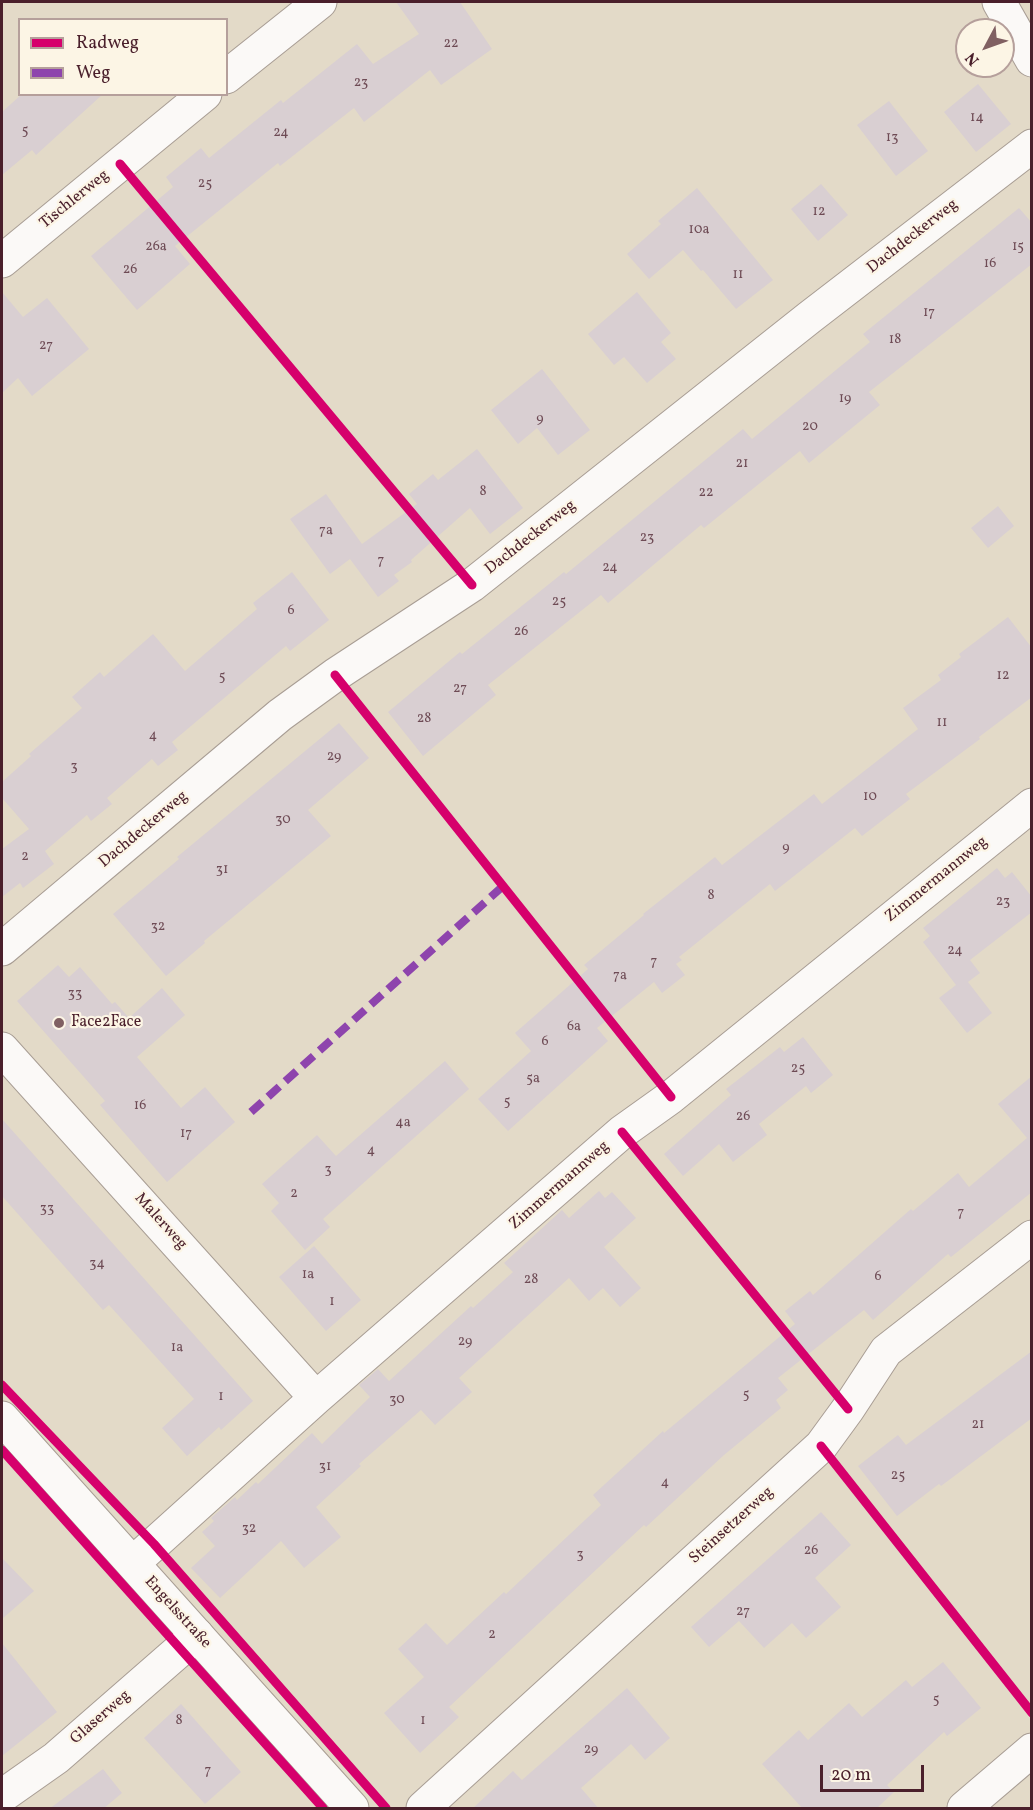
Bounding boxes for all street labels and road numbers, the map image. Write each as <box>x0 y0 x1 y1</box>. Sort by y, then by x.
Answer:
street label: Tischlerweg <box>36 166 114 234</box>
street label: Dachdeckerweg <box>864 196 962 278</box>
street label: Dachdeckerweg <box>482 497 580 579</box>
street label: Dachdeckerweg <box>96 787 192 873</box>
street label: Zimmermannweg <box>882 833 992 927</box>
street label: Zimmermannweg <box>506 1137 614 1235</box>
street label: Malerweg <box>129 1190 191 1254</box>
street label: Steinsetzerweg <box>686 1483 778 1569</box>
street label: Engelsstraße <box>139 1573 215 1653</box>
street label: Glaserweg <box>67 1687 135 1749</box>

